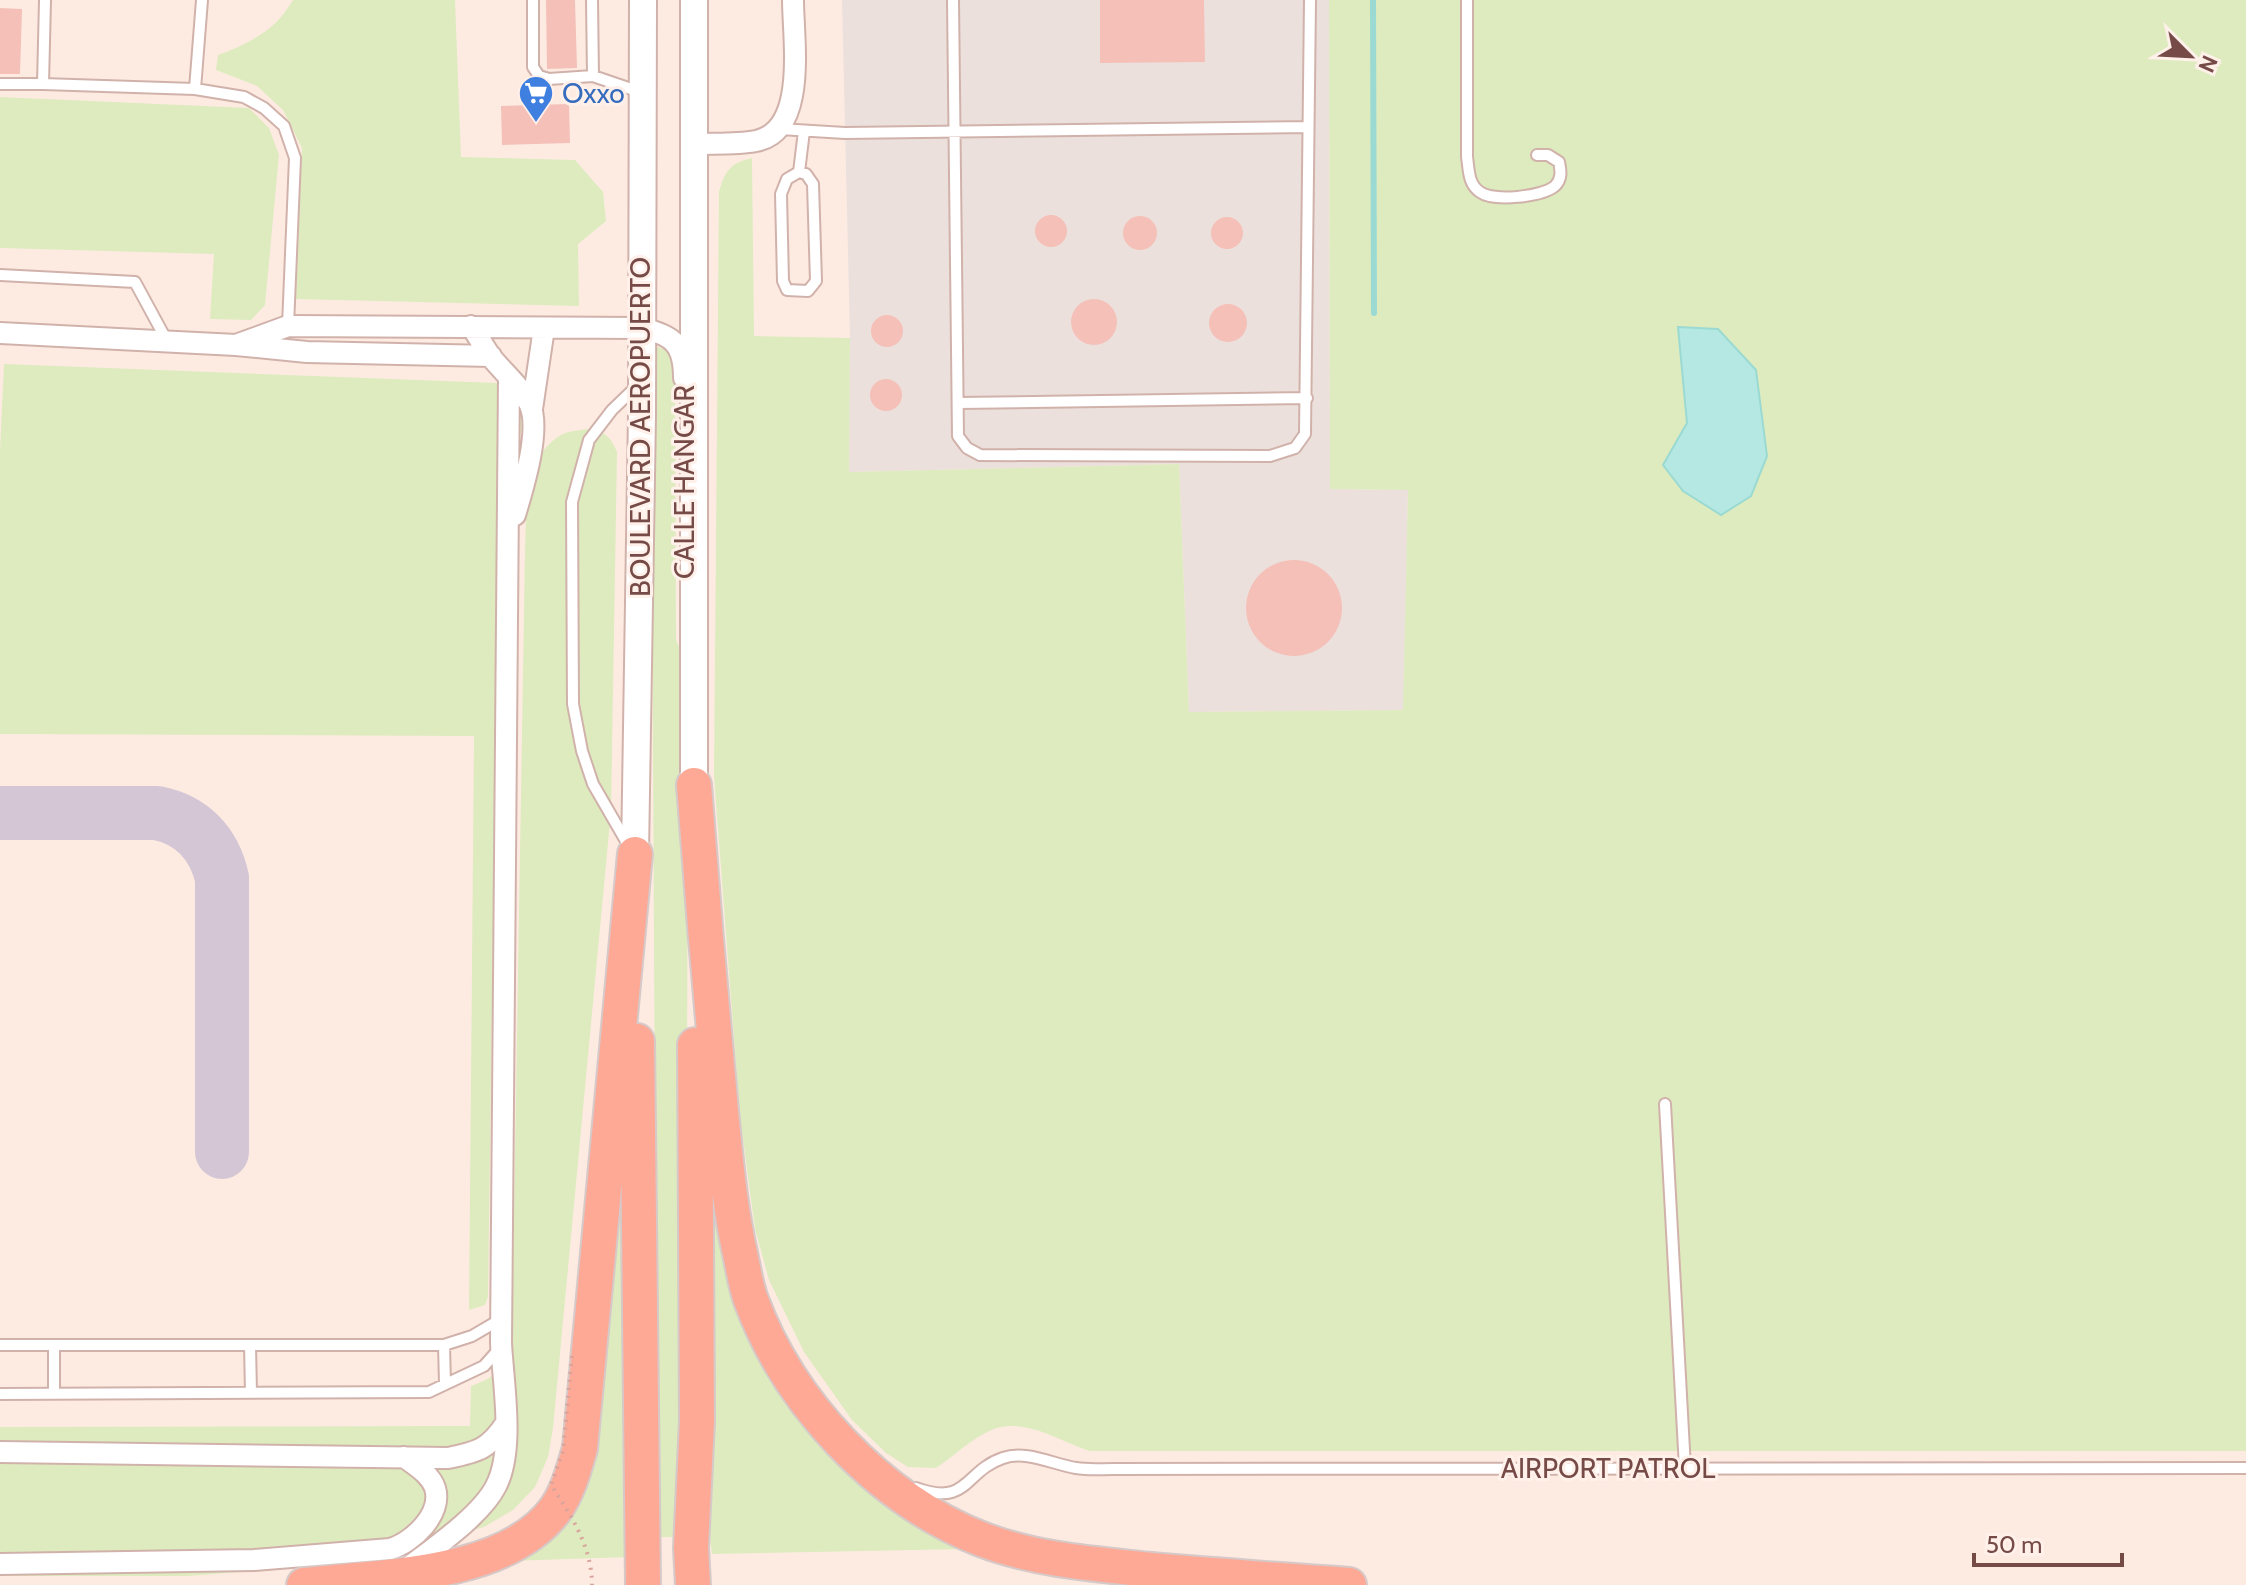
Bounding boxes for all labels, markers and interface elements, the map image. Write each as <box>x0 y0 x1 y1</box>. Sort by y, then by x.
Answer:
north arrow <box>2150 16 2230 96</box>
text: N <box>2192 51 2223 77</box>
supermarket icon: Oxxo <box>517 74 555 124</box>
place label: Oxxo <box>562 76 625 110</box>
street label: BOULEVARD AEROPUERTO <box>623 257 657 597</box>
street label: CALLE HANGAR <box>667 385 701 579</box>
street label: AIRPORT PATROL <box>1501 1451 1715 1485</box>
scale bar <box>1974 1517 2122 1567</box>
text: 50 m <box>1986 1530 2042 1559</box>

